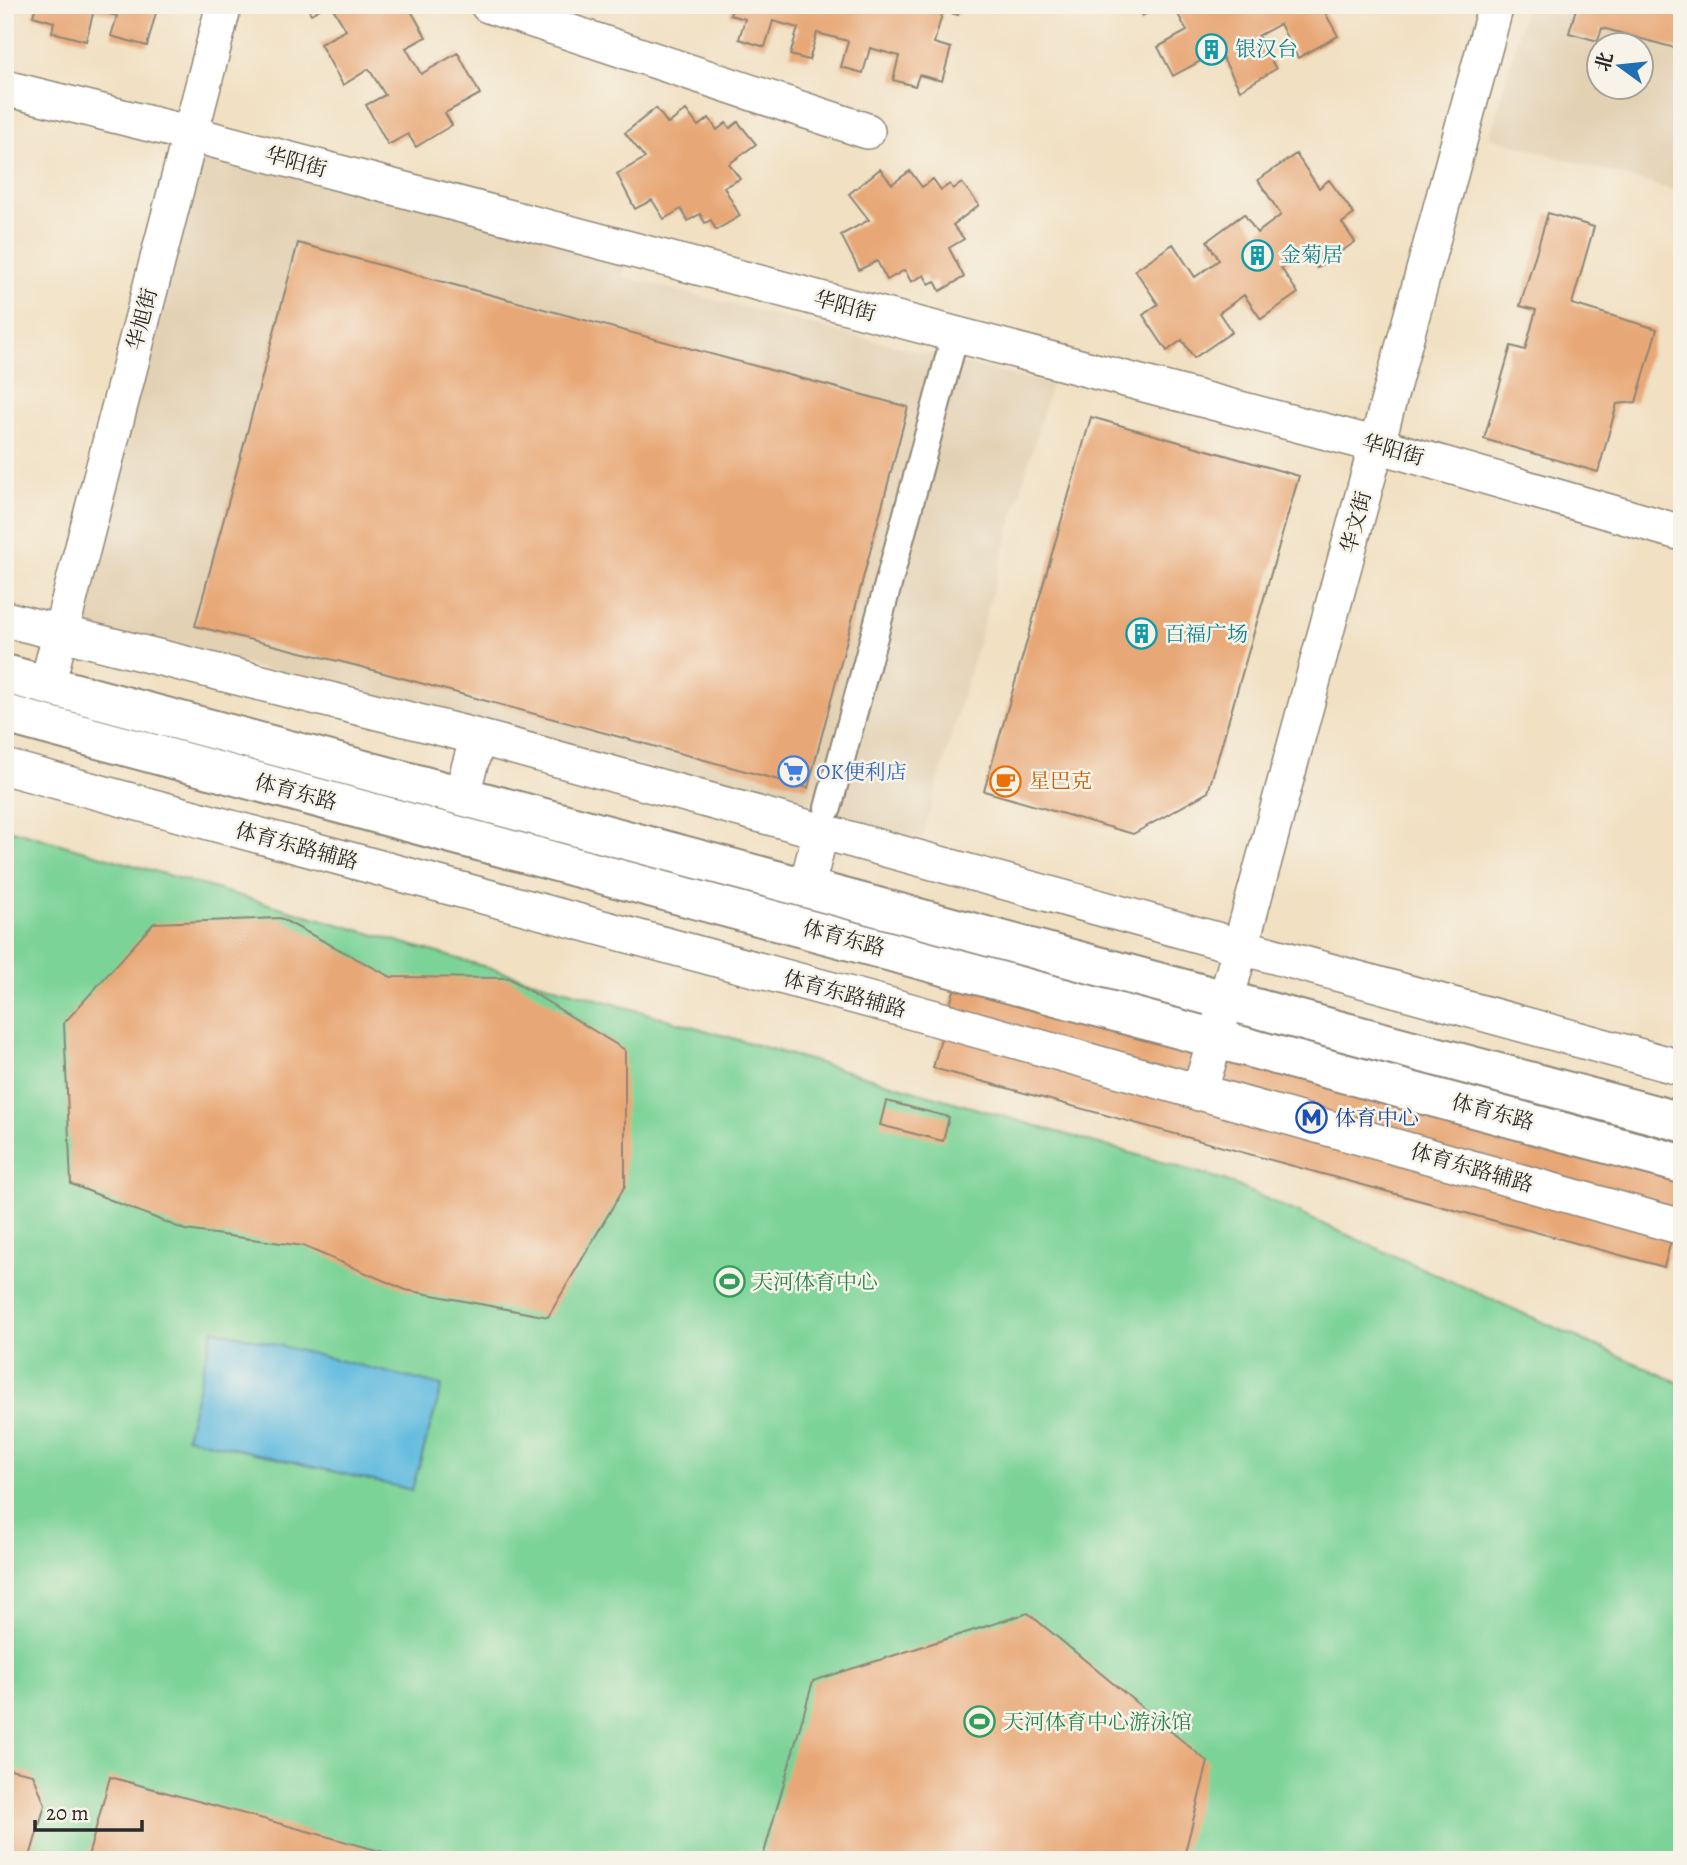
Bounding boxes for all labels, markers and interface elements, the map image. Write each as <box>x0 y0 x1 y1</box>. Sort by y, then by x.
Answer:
building icon: 银汉台 <box>1195 32 1229 66</box>
north arrow <box>1586 32 1656 102</box>
place label: 银汉台 <box>1235 35 1298 63</box>
text: 北 <box>1590 49 1620 74</box>
street label: 华阳街 <box>262 140 330 184</box>
building icon: 金菊居 <box>1240 238 1274 272</box>
place label: 金菊居 <box>1280 241 1343 269</box>
street label: 华阳街 <box>811 284 879 328</box>
street label: 华旭街 <box>120 285 164 353</box>
street label: 华阳街 <box>1359 428 1427 472</box>
street label: 华文街 <box>1334 488 1378 556</box>
building icon: 百福广场 <box>1124 617 1158 651</box>
place label: 百福广场 <box>1164 620 1248 648</box>
supermarket icon: OK便利店 <box>776 755 810 789</box>
place label: OK便利店 <box>816 758 907 786</box>
cafe icon: 星巴克 <box>989 764 1023 798</box>
place label: 星巴克 <box>1029 767 1092 795</box>
street label: 体育东路 <box>252 768 340 816</box>
street label: 体育东路辅路 <box>233 816 361 876</box>
street label: 体育东路 <box>800 914 888 962</box>
street label: 体育东路辅路 <box>781 964 909 1024</box>
street label: 体育东路 <box>1449 1088 1537 1136</box>
metro station icon: 体育中心 <box>1295 1101 1329 1135</box>
place label: 体育中心 <box>1335 1104 1419 1132</box>
street label: 体育东路辅路 <box>1408 1137 1536 1199</box>
sports icon: 天河体育中心 <box>712 1265 746 1299</box>
place label: 天河体育中心 <box>752 1268 878 1296</box>
sports icon: 天河体育中心游泳馆 <box>963 1705 997 1739</box>
place label: 天河体育中心游泳馆 <box>1003 1708 1192 1736</box>
scale bar <box>35 1788 142 1832</box>
text: 20 m <box>46 1799 89 1827</box>

